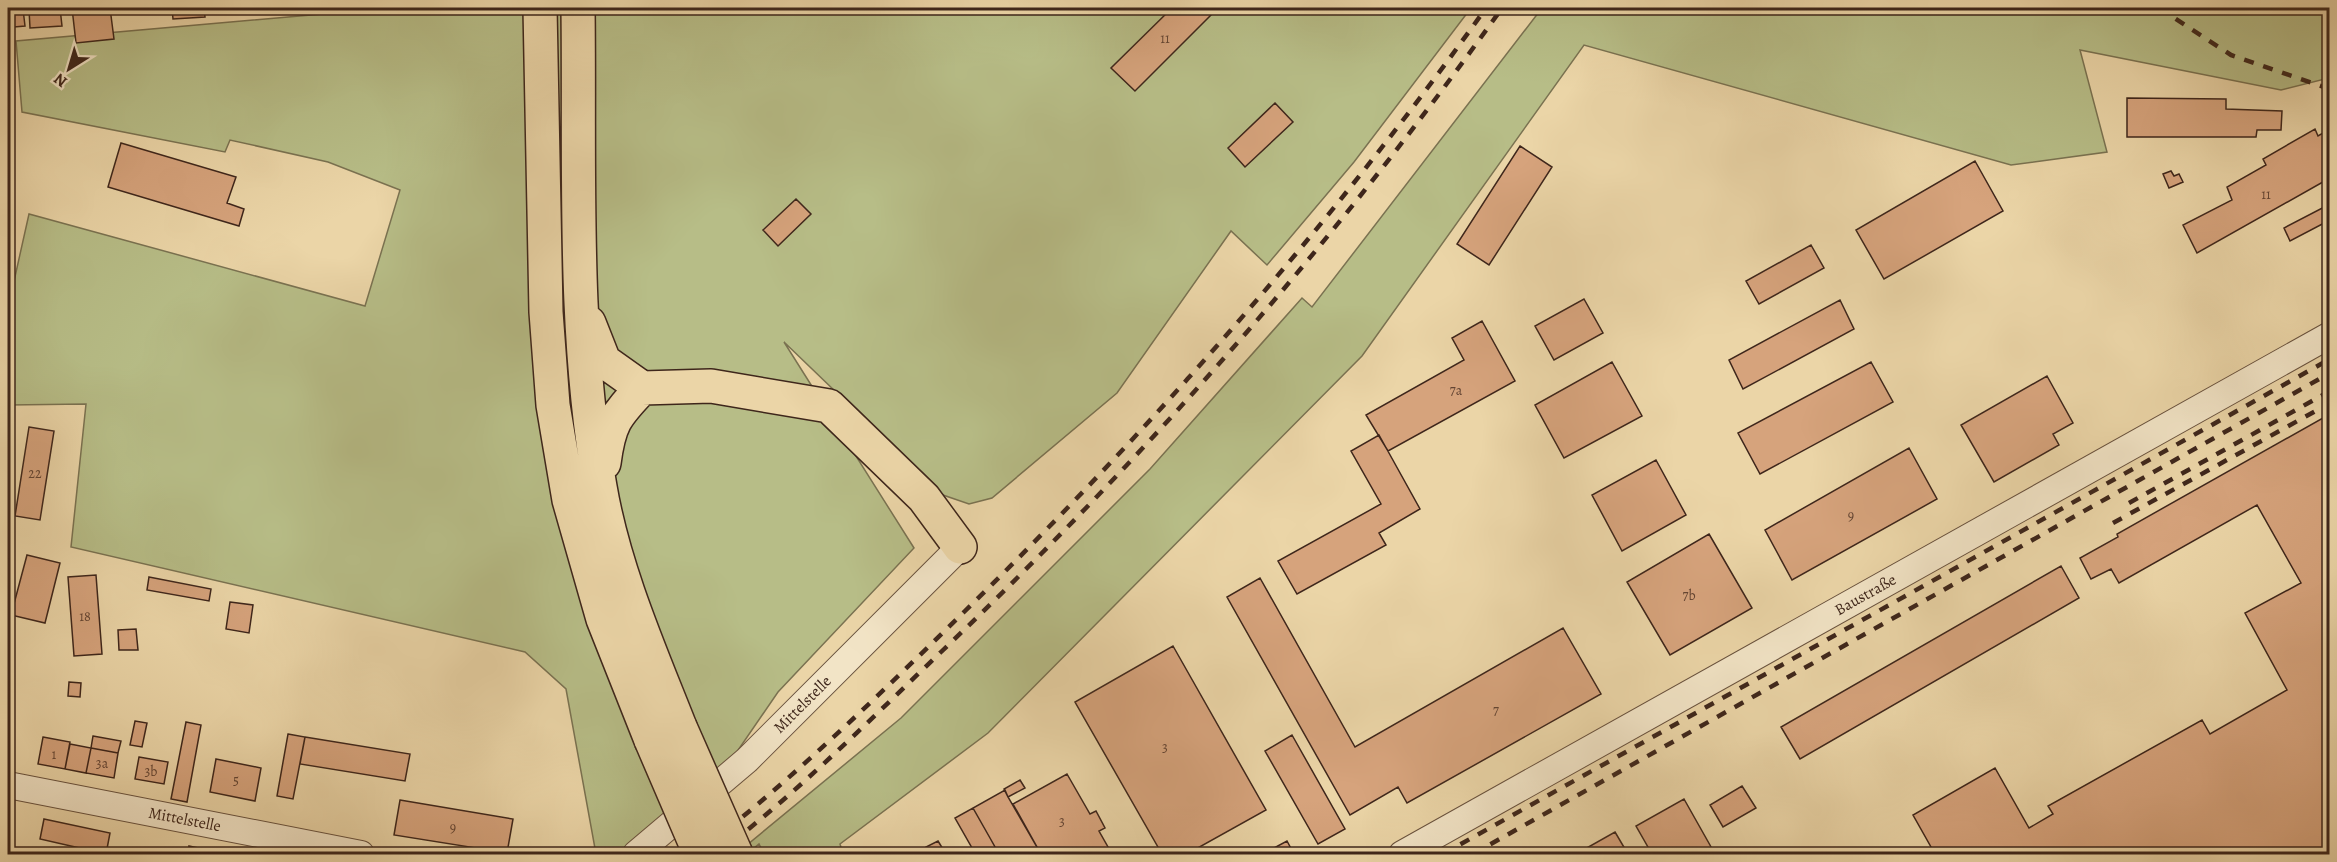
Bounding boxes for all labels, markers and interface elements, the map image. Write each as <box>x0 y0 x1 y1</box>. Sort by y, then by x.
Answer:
house number: 11 <box>1160 29 1170 48</box>
north arrow <box>39 39 99 99</box>
text: N <box>49 68 72 92</box>
house number: 11 <box>2261 185 2271 204</box>
house number: 7a <box>1450 381 1463 400</box>
house number: 22 <box>28 464 42 483</box>
house number: 9 <box>1848 506 1854 525</box>
street label: Baustraße <box>1831 569 1900 621</box>
house number: 7b <box>1683 586 1696 605</box>
house number: 18 <box>79 607 91 626</box>
street label: Mittelstelle <box>769 671 836 738</box>
house number: 7 <box>1493 701 1499 720</box>
house number: 3 <box>1162 738 1168 757</box>
house number: 1 <box>52 745 57 764</box>
house number: 3a <box>96 754 109 773</box>
house number: 3b <box>145 762 157 781</box>
house number: 5 <box>233 771 239 790</box>
street label: Mittelstelle <box>147 802 223 837</box>
house number: 3 <box>1059 812 1065 831</box>
house number: 9 <box>450 818 456 837</box>

